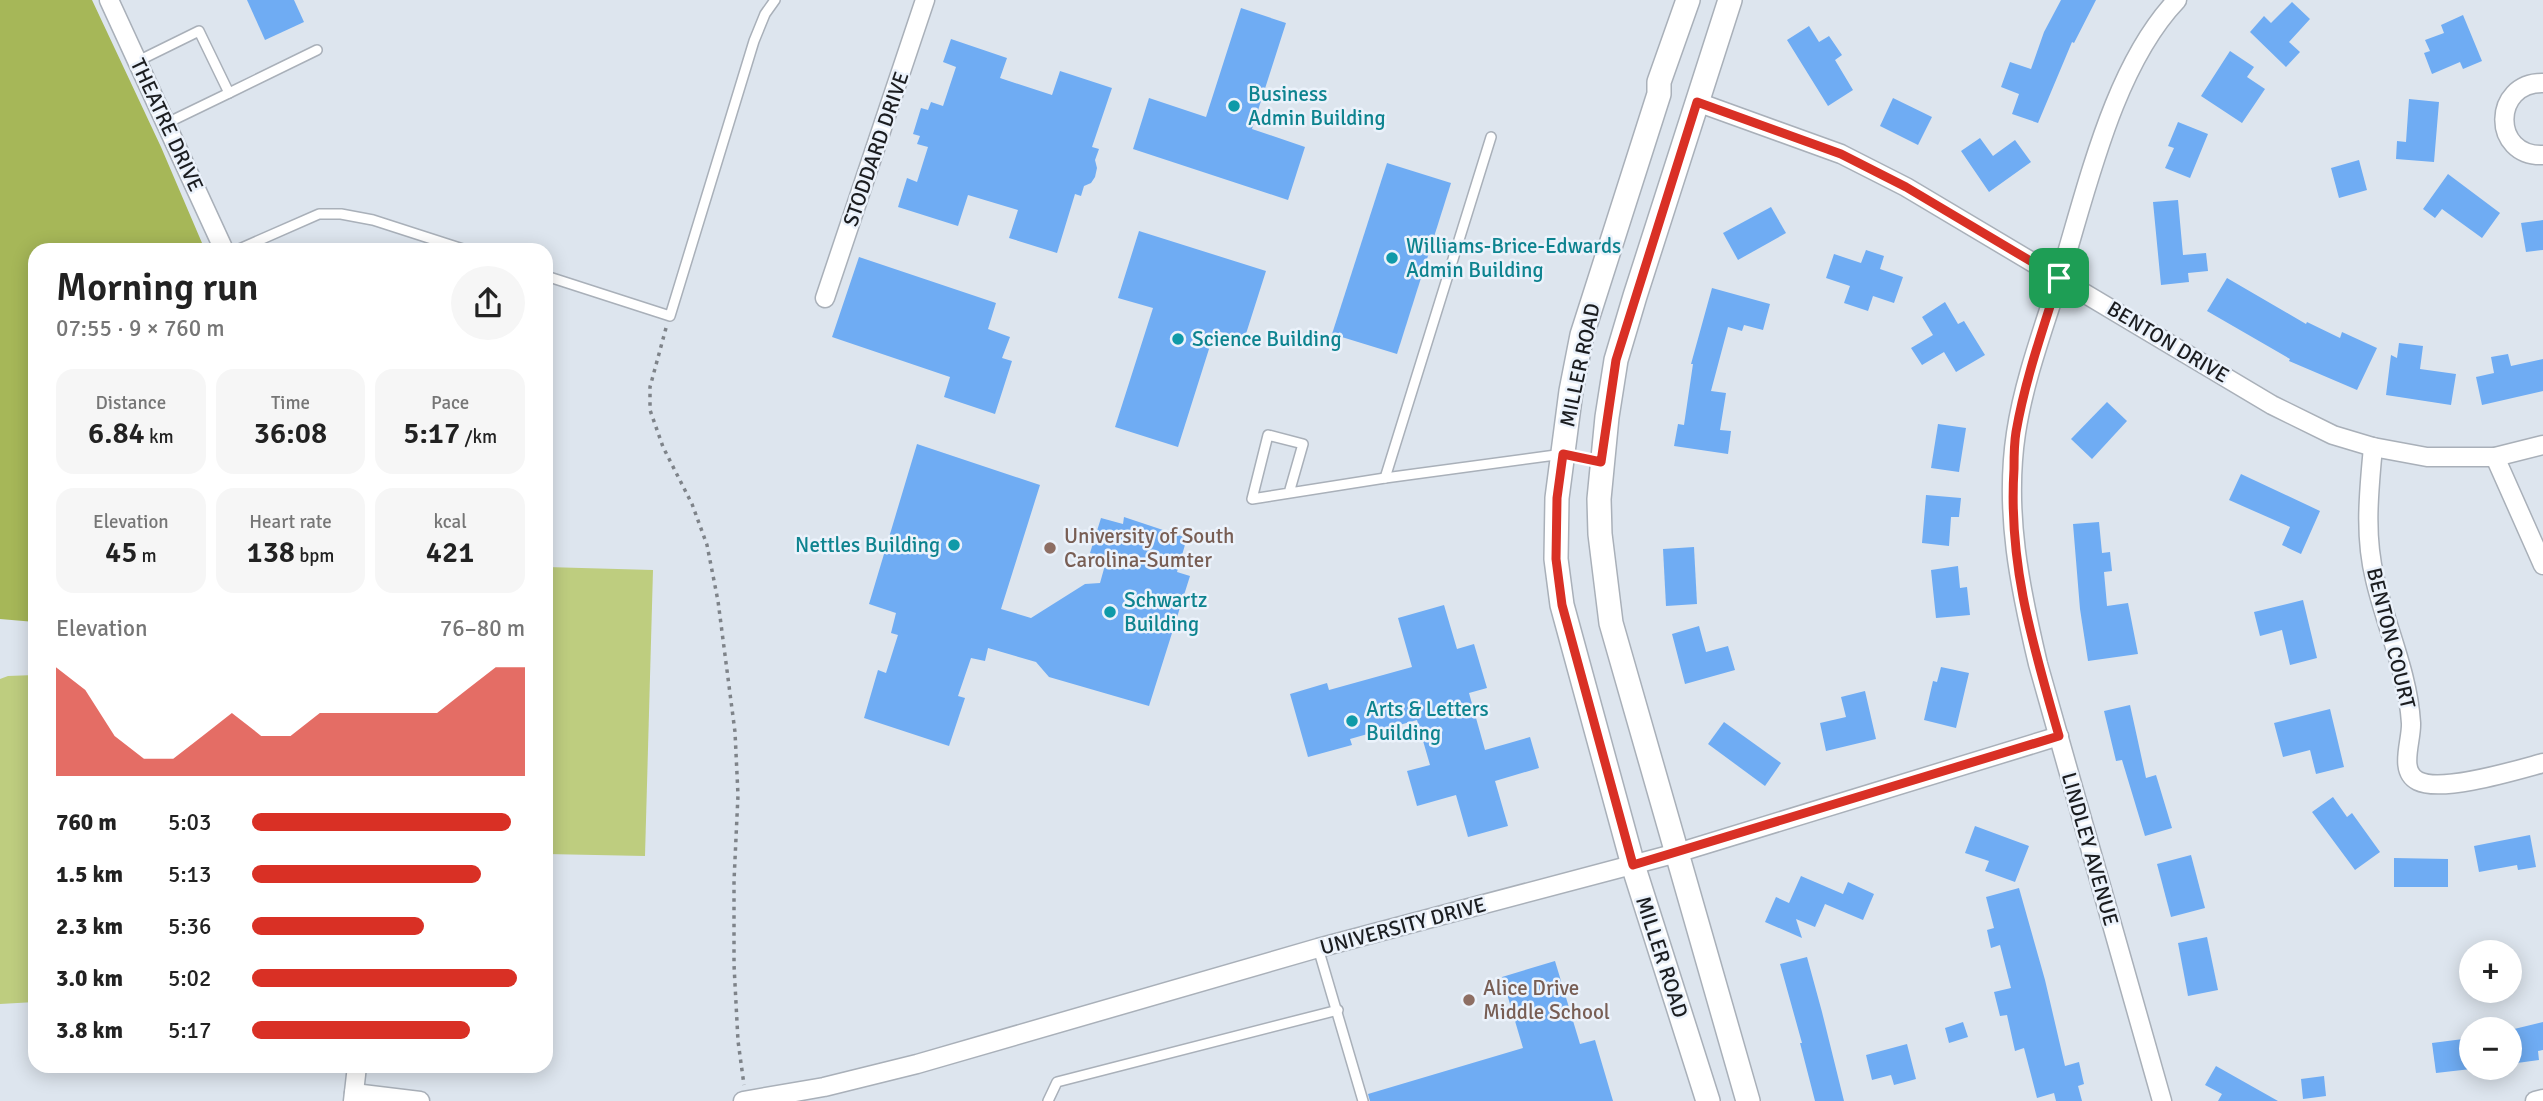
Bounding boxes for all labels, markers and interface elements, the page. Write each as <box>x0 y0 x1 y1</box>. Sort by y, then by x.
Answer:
street label: THEATRE DRIVE <box>125 54 209 196</box>
street label: STODDARD DRIVE <box>837 68 915 230</box>
place label: Business Admin Building <box>1248 81 1385 131</box>
marker: Business Admin Building <box>1226 98 1242 114</box>
place label: Williams-Brice-Edwards Admin Building <box>1406 233 1621 283</box>
pin <box>2029 248 2089 308</box>
marker: Williams-Brice-Edwards Admin Building <box>1384 250 1400 266</box>
icon: arrive <box>2040 259 2078 297</box>
text: Morning run <box>56 264 259 311</box>
button: share <box>451 266 525 340</box>
street label: BENTON DRIVE <box>2102 295 2234 389</box>
street label: MILLER ROAD <box>1554 301 1606 429</box>
text: 07:55 · 9 × 760 m <box>56 314 225 343</box>
place label: Science Building <box>1192 326 1341 352</box>
marker: Science Building <box>1170 331 1186 347</box>
text: Distance <box>95 391 166 415</box>
text: Time <box>271 391 310 415</box>
text: Pace <box>431 391 469 415</box>
text: 6.84 <box>88 415 145 452</box>
text: 36:08 <box>254 415 327 452</box>
text: 5:17 <box>403 415 460 452</box>
text: km <box>145 425 174 449</box>
text: /km <box>460 425 497 449</box>
text: Elevation <box>93 510 169 534</box>
text: Heart rate <box>249 510 332 534</box>
text: kcal <box>434 510 467 534</box>
place label: University of South Carolina-Sumter <box>1064 523 1235 573</box>
place label: Nettles Building <box>795 532 940 558</box>
text: 45 <box>105 534 137 571</box>
text: 138 <box>246 534 295 571</box>
text: 421 <box>426 534 474 571</box>
marker: Nettles Building <box>946 537 962 553</box>
marker: University of South Carolina-Sumter <box>1042 540 1058 556</box>
text: m <box>137 544 157 568</box>
text: bpm <box>295 544 335 568</box>
street label: BENTON COURT <box>2361 565 2421 712</box>
place label: Schwartz Building <box>1124 587 1208 637</box>
marker: Schwartz Building <box>1102 604 1118 620</box>
text: Elevation <box>56 614 148 643</box>
text: 76–80 m <box>440 614 525 643</box>
place label: Arts & Letters Building <box>1366 696 1489 746</box>
marker: Arts & Letters Building <box>1344 713 1360 729</box>
street label: LINDLEY AVENUE <box>2056 769 2124 929</box>
text: 760 m <box>56 808 117 837</box>
text: 5:03 <box>168 808 211 837</box>
text: 1.5 km <box>56 860 123 889</box>
text: 5:13 <box>168 860 211 889</box>
street label: UNIVERSITY DRIVE <box>1317 891 1489 961</box>
street label: MILLER ROAD <box>1630 893 1694 1021</box>
text: 2.3 km <box>56 912 123 941</box>
text: 5:36 <box>168 912 211 941</box>
map controls <box>2459 940 2522 1080</box>
button: + <box>2459 940 2522 1003</box>
text: 3.0 km <box>56 964 123 993</box>
text: 5:02 <box>168 964 211 993</box>
place label: Alice Drive Middle School <box>1483 975 1610 1025</box>
marker: Alice Drive Middle School <box>1461 992 1477 1008</box>
text: 3.8 km <box>56 1016 123 1045</box>
text: 5:17 <box>168 1016 211 1045</box>
button: − <box>2459 1017 2522 1080</box>

